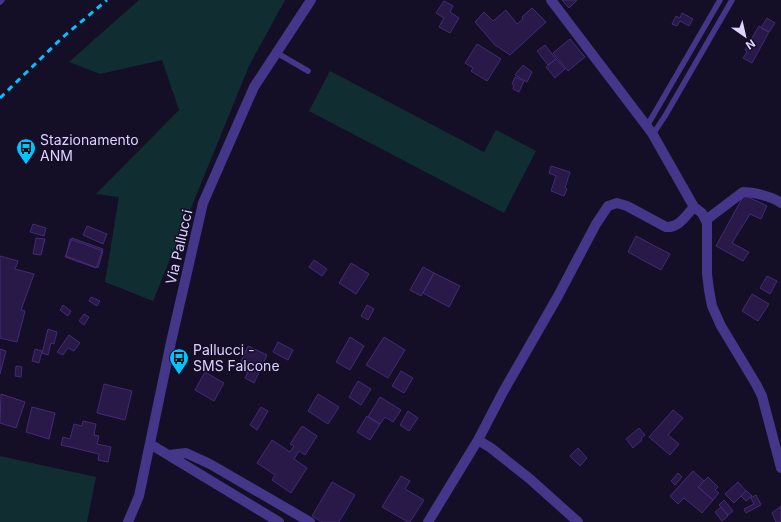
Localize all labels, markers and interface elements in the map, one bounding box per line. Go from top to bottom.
north arrow [725,16,765,56]
text: N [743,36,758,52]
place label: Stazionamento ANM [40,131,139,164]
bus stop icon: Stazionamento ANM [15,137,37,165]
street label: Via Pallucci [162,208,195,286]
place label: Pallucci - SMS Falcone [193,341,280,374]
bus stop icon: Pallucci - SMS Falcone [168,347,190,375]

